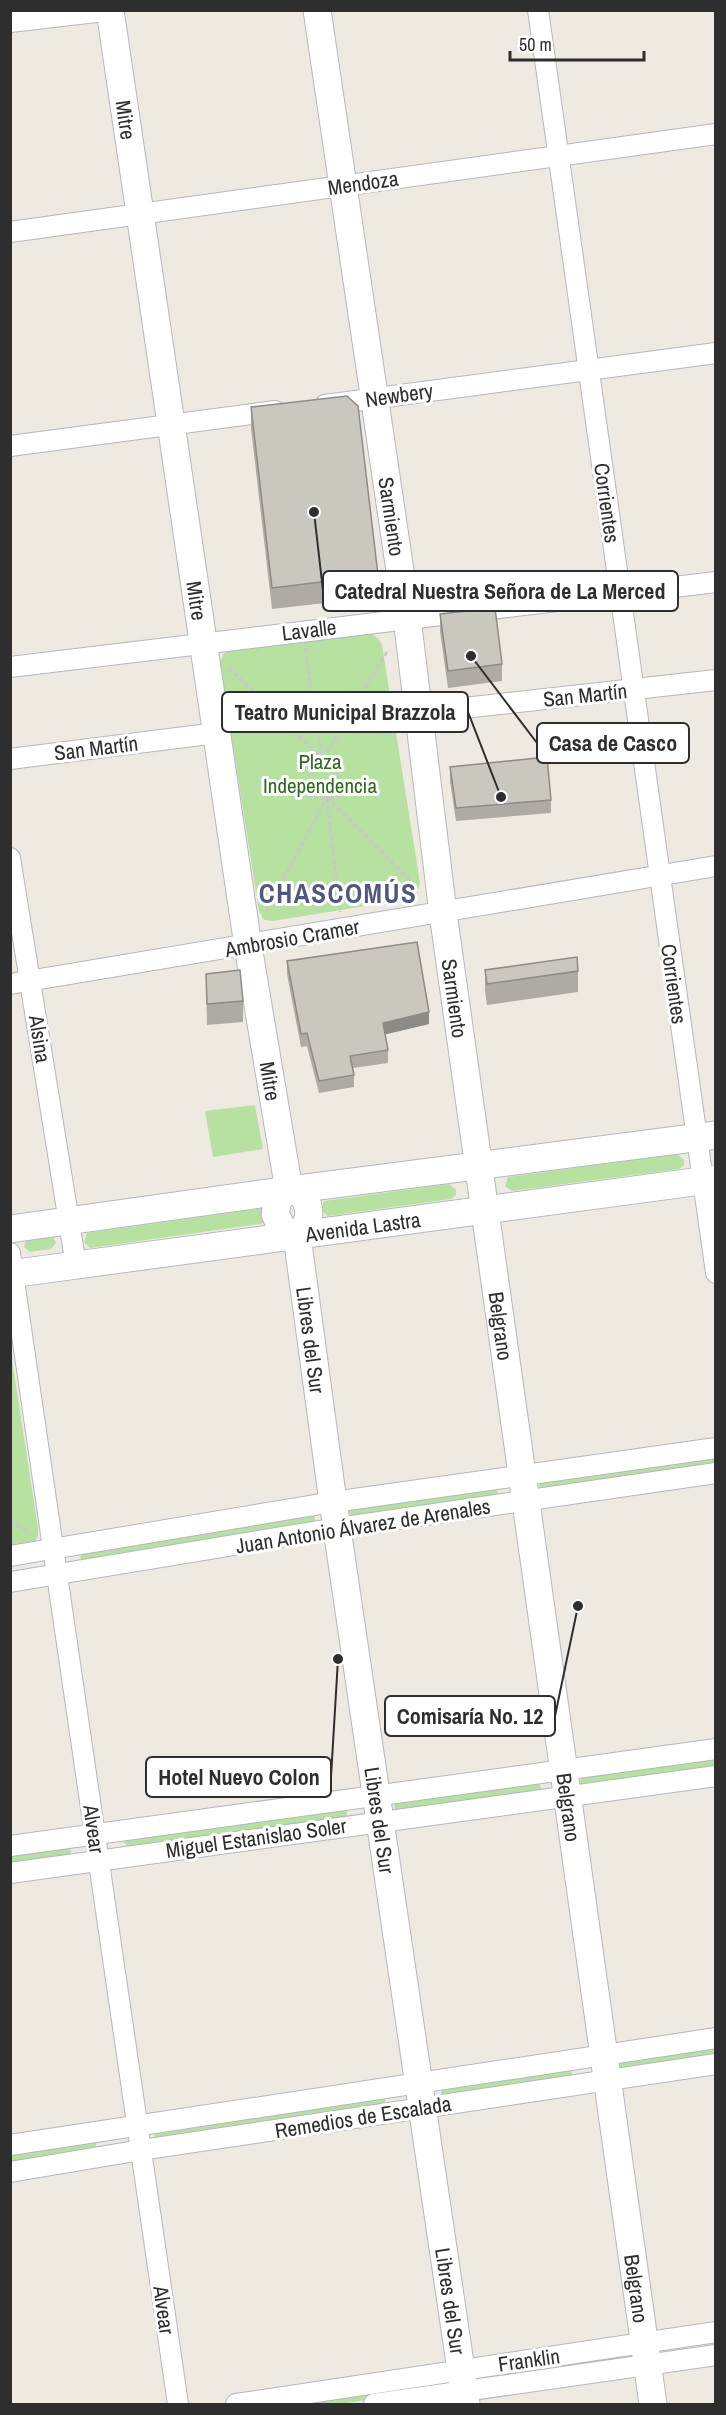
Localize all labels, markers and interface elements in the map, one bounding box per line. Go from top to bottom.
scale bar [510,24,644,62]
text: 50 m [519,32,552,57]
street label: Mitre [109,98,143,141]
street label: Mendoza [326,164,401,202]
street label: Newbery [363,376,435,414]
street label: Corrientes [587,461,627,545]
street label: Sarmiento [372,475,412,558]
callout: Catedral Nuestra Señora de La Merced [323,571,678,611]
text: Catedral Nuestra Señora de La Merced [335,576,665,606]
street label: Mitre [180,579,214,622]
street label: Lavalle [280,612,338,648]
street label: San Martín [542,676,628,714]
callout: Teatro Municipal Brazzola [222,692,468,732]
text: Teatro Municipal Brazzola [234,697,456,727]
callout: Casa de Casco [537,723,689,763]
street label: San Martín [52,728,140,768]
text: Casa de Casco [549,728,677,758]
park label: Plaza Independencia [263,747,377,800]
district label: CHASCOMÚS [259,875,417,911]
street label: Ambrosio Cramer [222,912,362,964]
street label: Corrientes [654,942,694,1026]
street label: Sarmiento [435,957,475,1040]
street label: Alsina [22,1012,58,1065]
street label: Mitre [253,1059,288,1103]
street label: Avenida Lastra [303,1204,422,1249]
street label: Libres del Sur [290,1285,333,1395]
street label: Belgrano [482,1290,520,1362]
street label: Juan Antonio Álvarez de Arenales [234,1492,492,1560]
callout: Comisaría No. 12 [385,1696,555,1736]
text: Comisaría No. 12 [397,1701,543,1731]
callout: Hotel Nuevo Colon [146,1757,331,1797]
text: Hotel Nuevo Colon [158,1762,320,1792]
street label: Libres del Sur [358,1765,402,1876]
street label: Belgrano [550,1771,588,1844]
street label: Alvear [76,1802,112,1855]
street label: Miguel Estanislao Soler [164,1811,348,1865]
street label: Remedios de Escalada [273,2089,454,2145]
street label: Libres del Sur [429,2246,473,2356]
street label: Belgrano [618,2252,656,2325]
street label: Alvear [146,2283,182,2336]
street label: Franklin [496,2341,562,2379]

